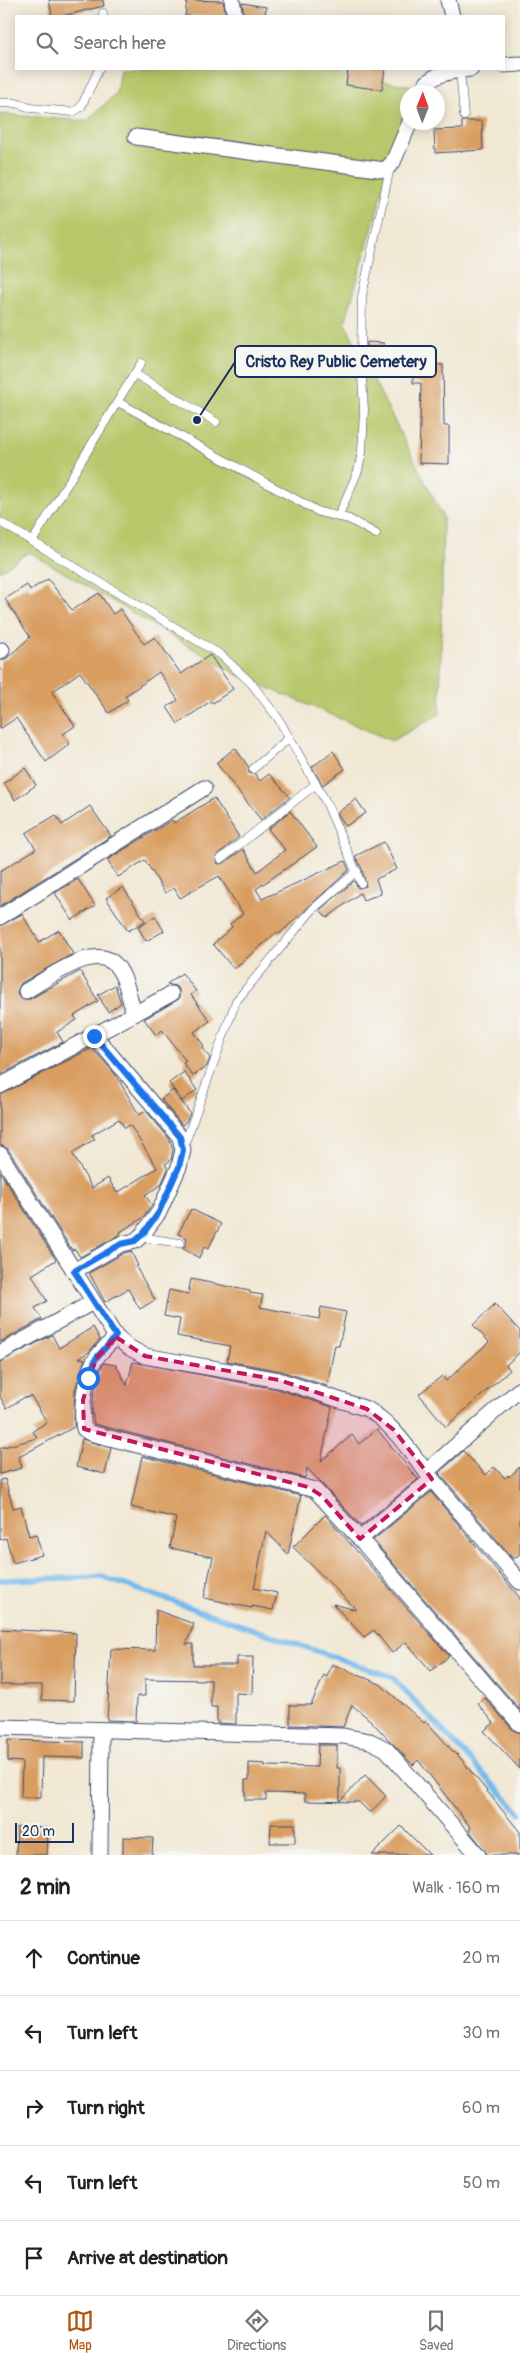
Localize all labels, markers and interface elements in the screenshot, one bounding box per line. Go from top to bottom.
search box [15,15,505,70]
icon: search [33,29,61,57]
text: Search here [73,31,166,55]
north arrow [400,85,445,130]
callout: Cristo Rey Public Cemetery [235,346,436,377]
text: Cristo Rey Public Cemetery [245,352,427,372]
route end [83,1025,106,1048]
route start [77,1367,100,1390]
scale bar [15,1820,74,1843]
text: 20 m [22,1823,55,1840]
text: 2 min [20,1874,70,1901]
text: Walk · 160 m [412,1878,500,1898]
icon: ahead [20,1944,48,1972]
text: Continue [67,1946,140,1970]
text: 20 m [462,1948,500,1968]
icon: left [20,2019,48,2047]
text: Turn left [67,2021,137,2045]
text: 30 m [462,2023,500,2043]
icon: right [20,2094,48,2122]
text: Turn right [67,2096,145,2120]
text: 60 m [462,2098,500,2118]
icon: left [20,2169,48,2197]
text: Turn left [67,2171,137,2195]
text: 50 m [463,2173,500,2193]
icon: arrive [20,2244,48,2272]
text: Arrive at destination [67,2246,228,2270]
tab: Map [66,2307,94,2354]
tab: Directions [227,2307,286,2354]
tab: Saved [419,2307,454,2354]

